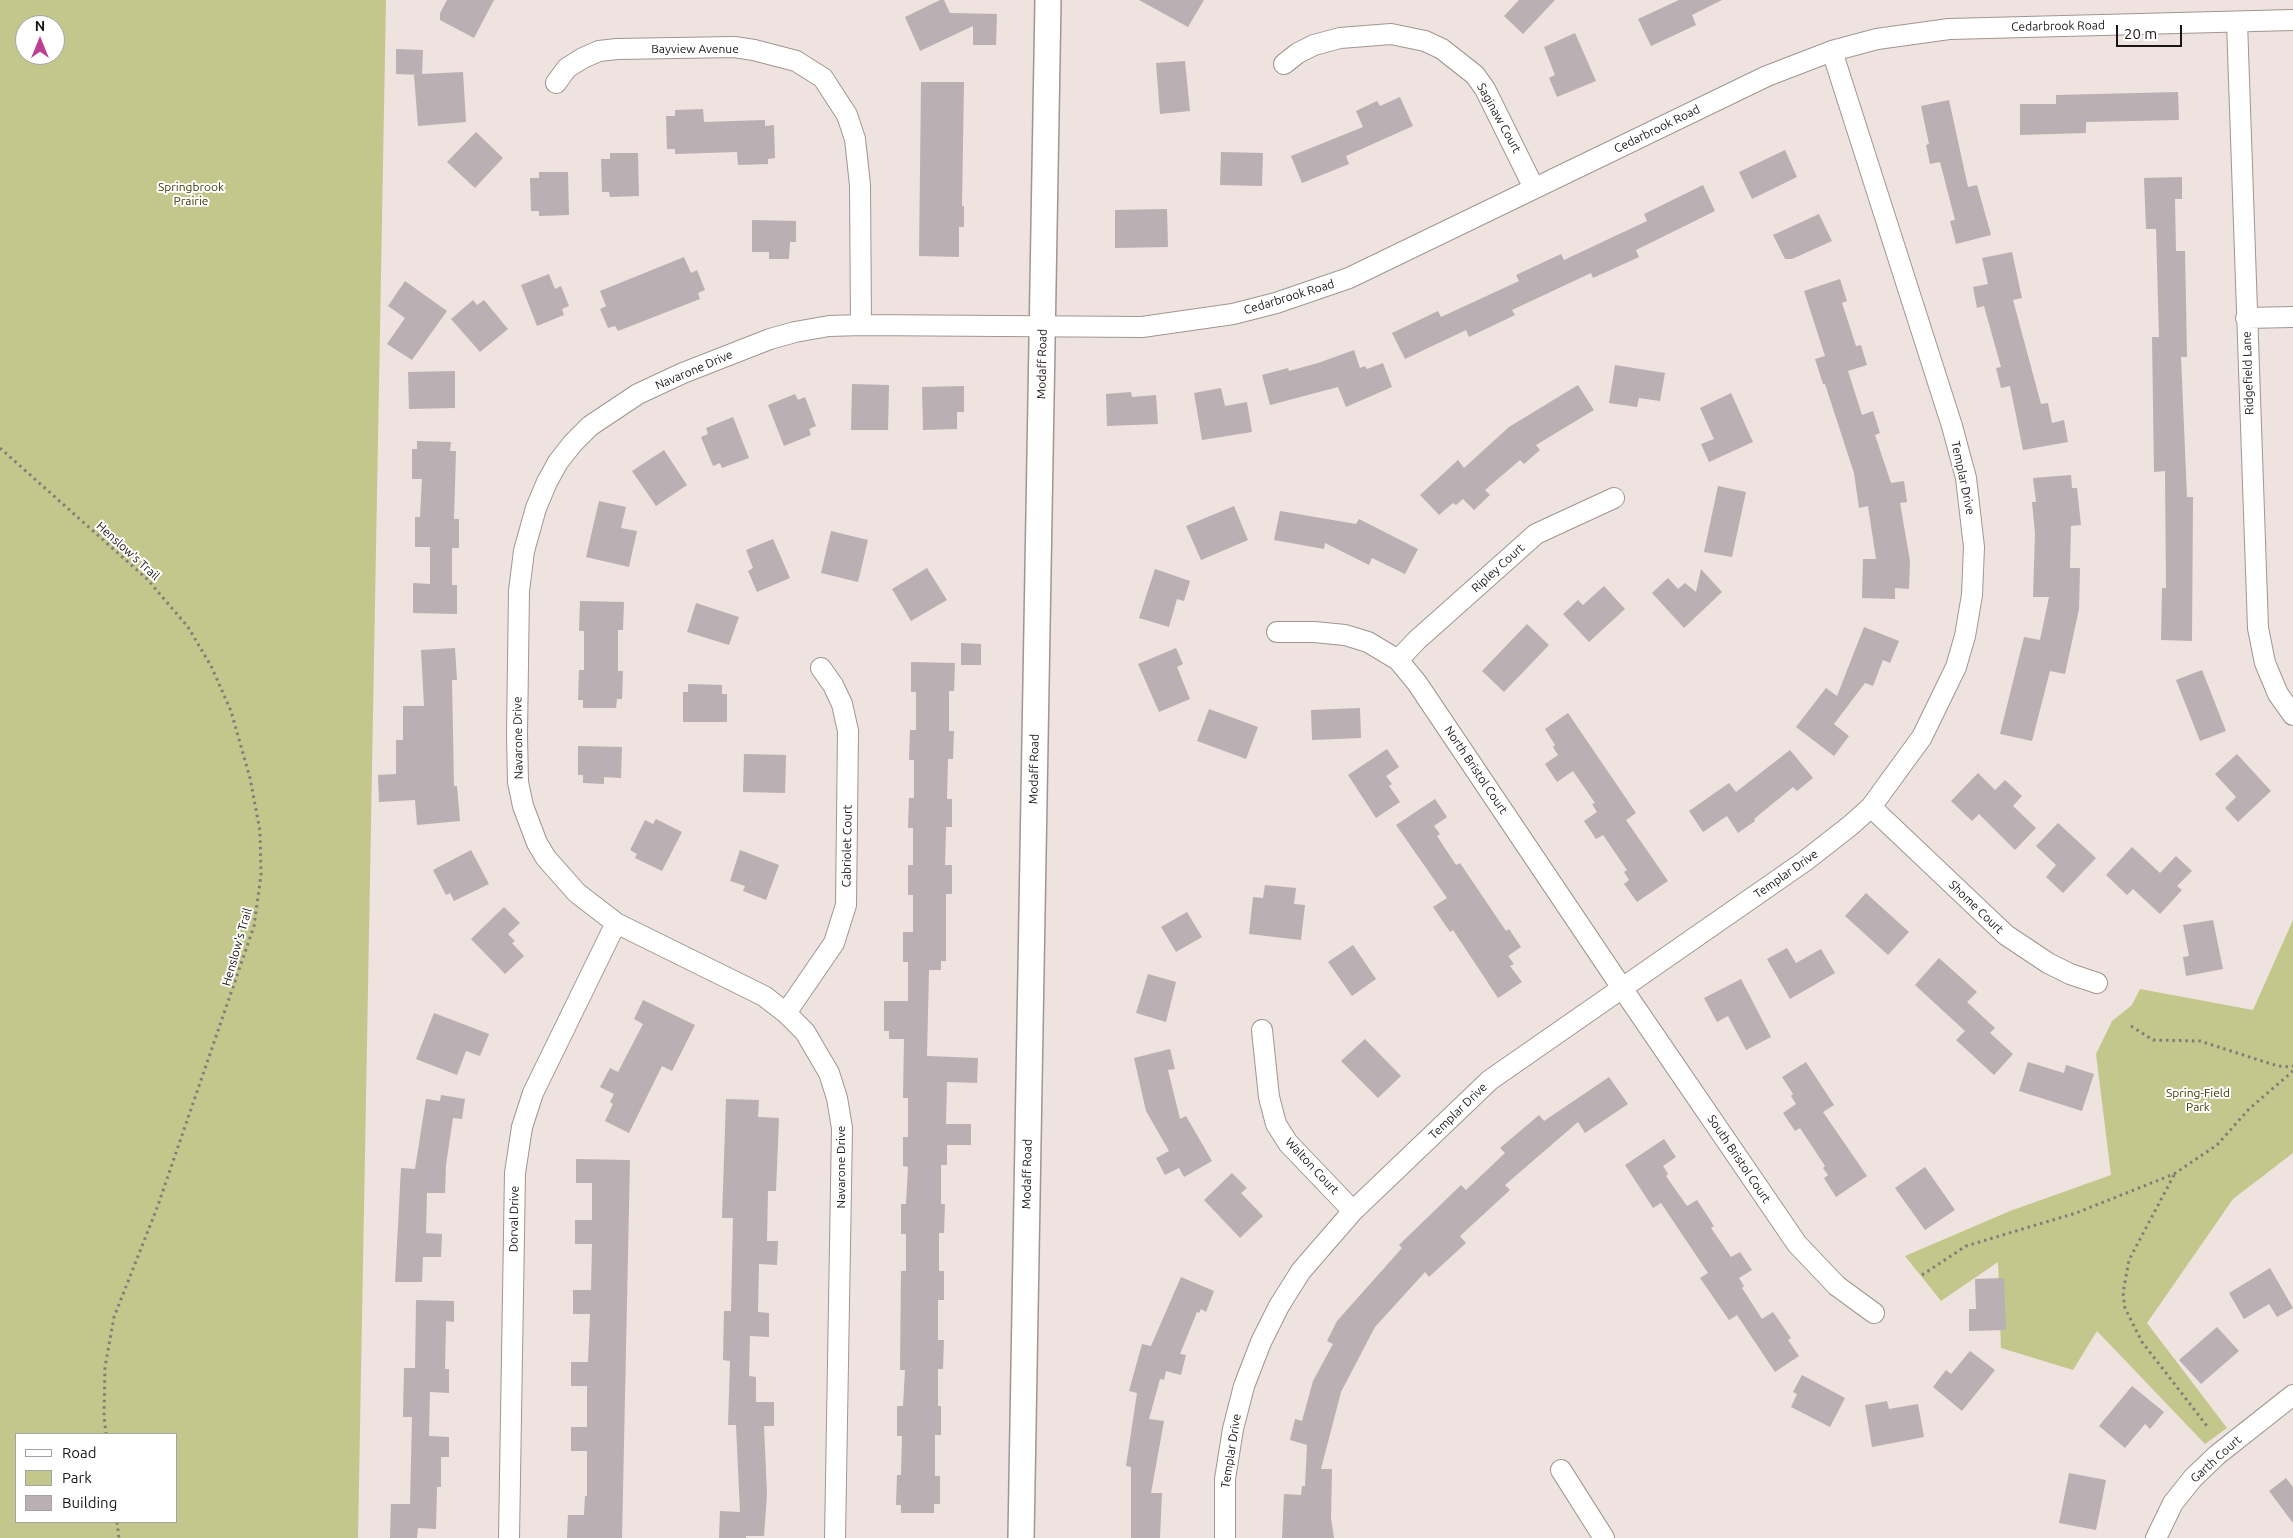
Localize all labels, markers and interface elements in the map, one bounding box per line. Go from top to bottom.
north arrow [15,15,65,65]
scale bar [2118,15,2184,47]
text: N [35,18,45,34]
street label: Cedarbrook Road [2011,18,2105,34]
text: 20 m [2124,25,2157,42]
street label: Bayview Avenue [651,42,739,56]
street label: Saginaw Court [1474,80,1524,156]
street label: Cedarbrook Road [1612,102,1702,156]
park label: Springbrook Prairie [158,180,224,208]
street label: Cedarbrook Road [1242,276,1336,318]
street label: Modaff Road [1034,329,1050,399]
street label: Ridgefield Lane [2239,331,2257,415]
street label: Navarone Drive [653,347,735,393]
street label: Templar Drive [1948,440,1978,516]
street label: Henslow's Trail [93,519,163,583]
street label: Ripley Court [1469,540,1527,596]
street label: Navarone Drive [510,696,526,780]
street label: North Bristol Court [1441,723,1511,817]
street label: Modaff Road [1026,734,1042,804]
street label: Cabriolet Court [839,805,855,887]
street label: Templar Drive [1751,847,1821,901]
street label: Shome Court [1946,877,2006,937]
street label: Henslow's Trail [219,906,255,988]
street label: Templar Drive [1426,1080,1490,1142]
park label: Spring-Field Park [2166,1086,2230,1114]
street label: South Bristol Court [1704,1112,1774,1206]
street label: Navarone Drive [834,1126,848,1208]
street label: Walton Court [1282,1135,1342,1197]
street label: Modaff Road [1019,1139,1035,1209]
street label: Dorval Drive [506,1186,522,1252]
street label: Templar Drive [1218,1413,1244,1489]
street label: Garth Court [2188,1432,2244,1486]
legend [15,1433,178,1523]
text: Road [62,1444,97,1461]
text: Park [62,1469,92,1486]
text: Building [62,1494,117,1511]

